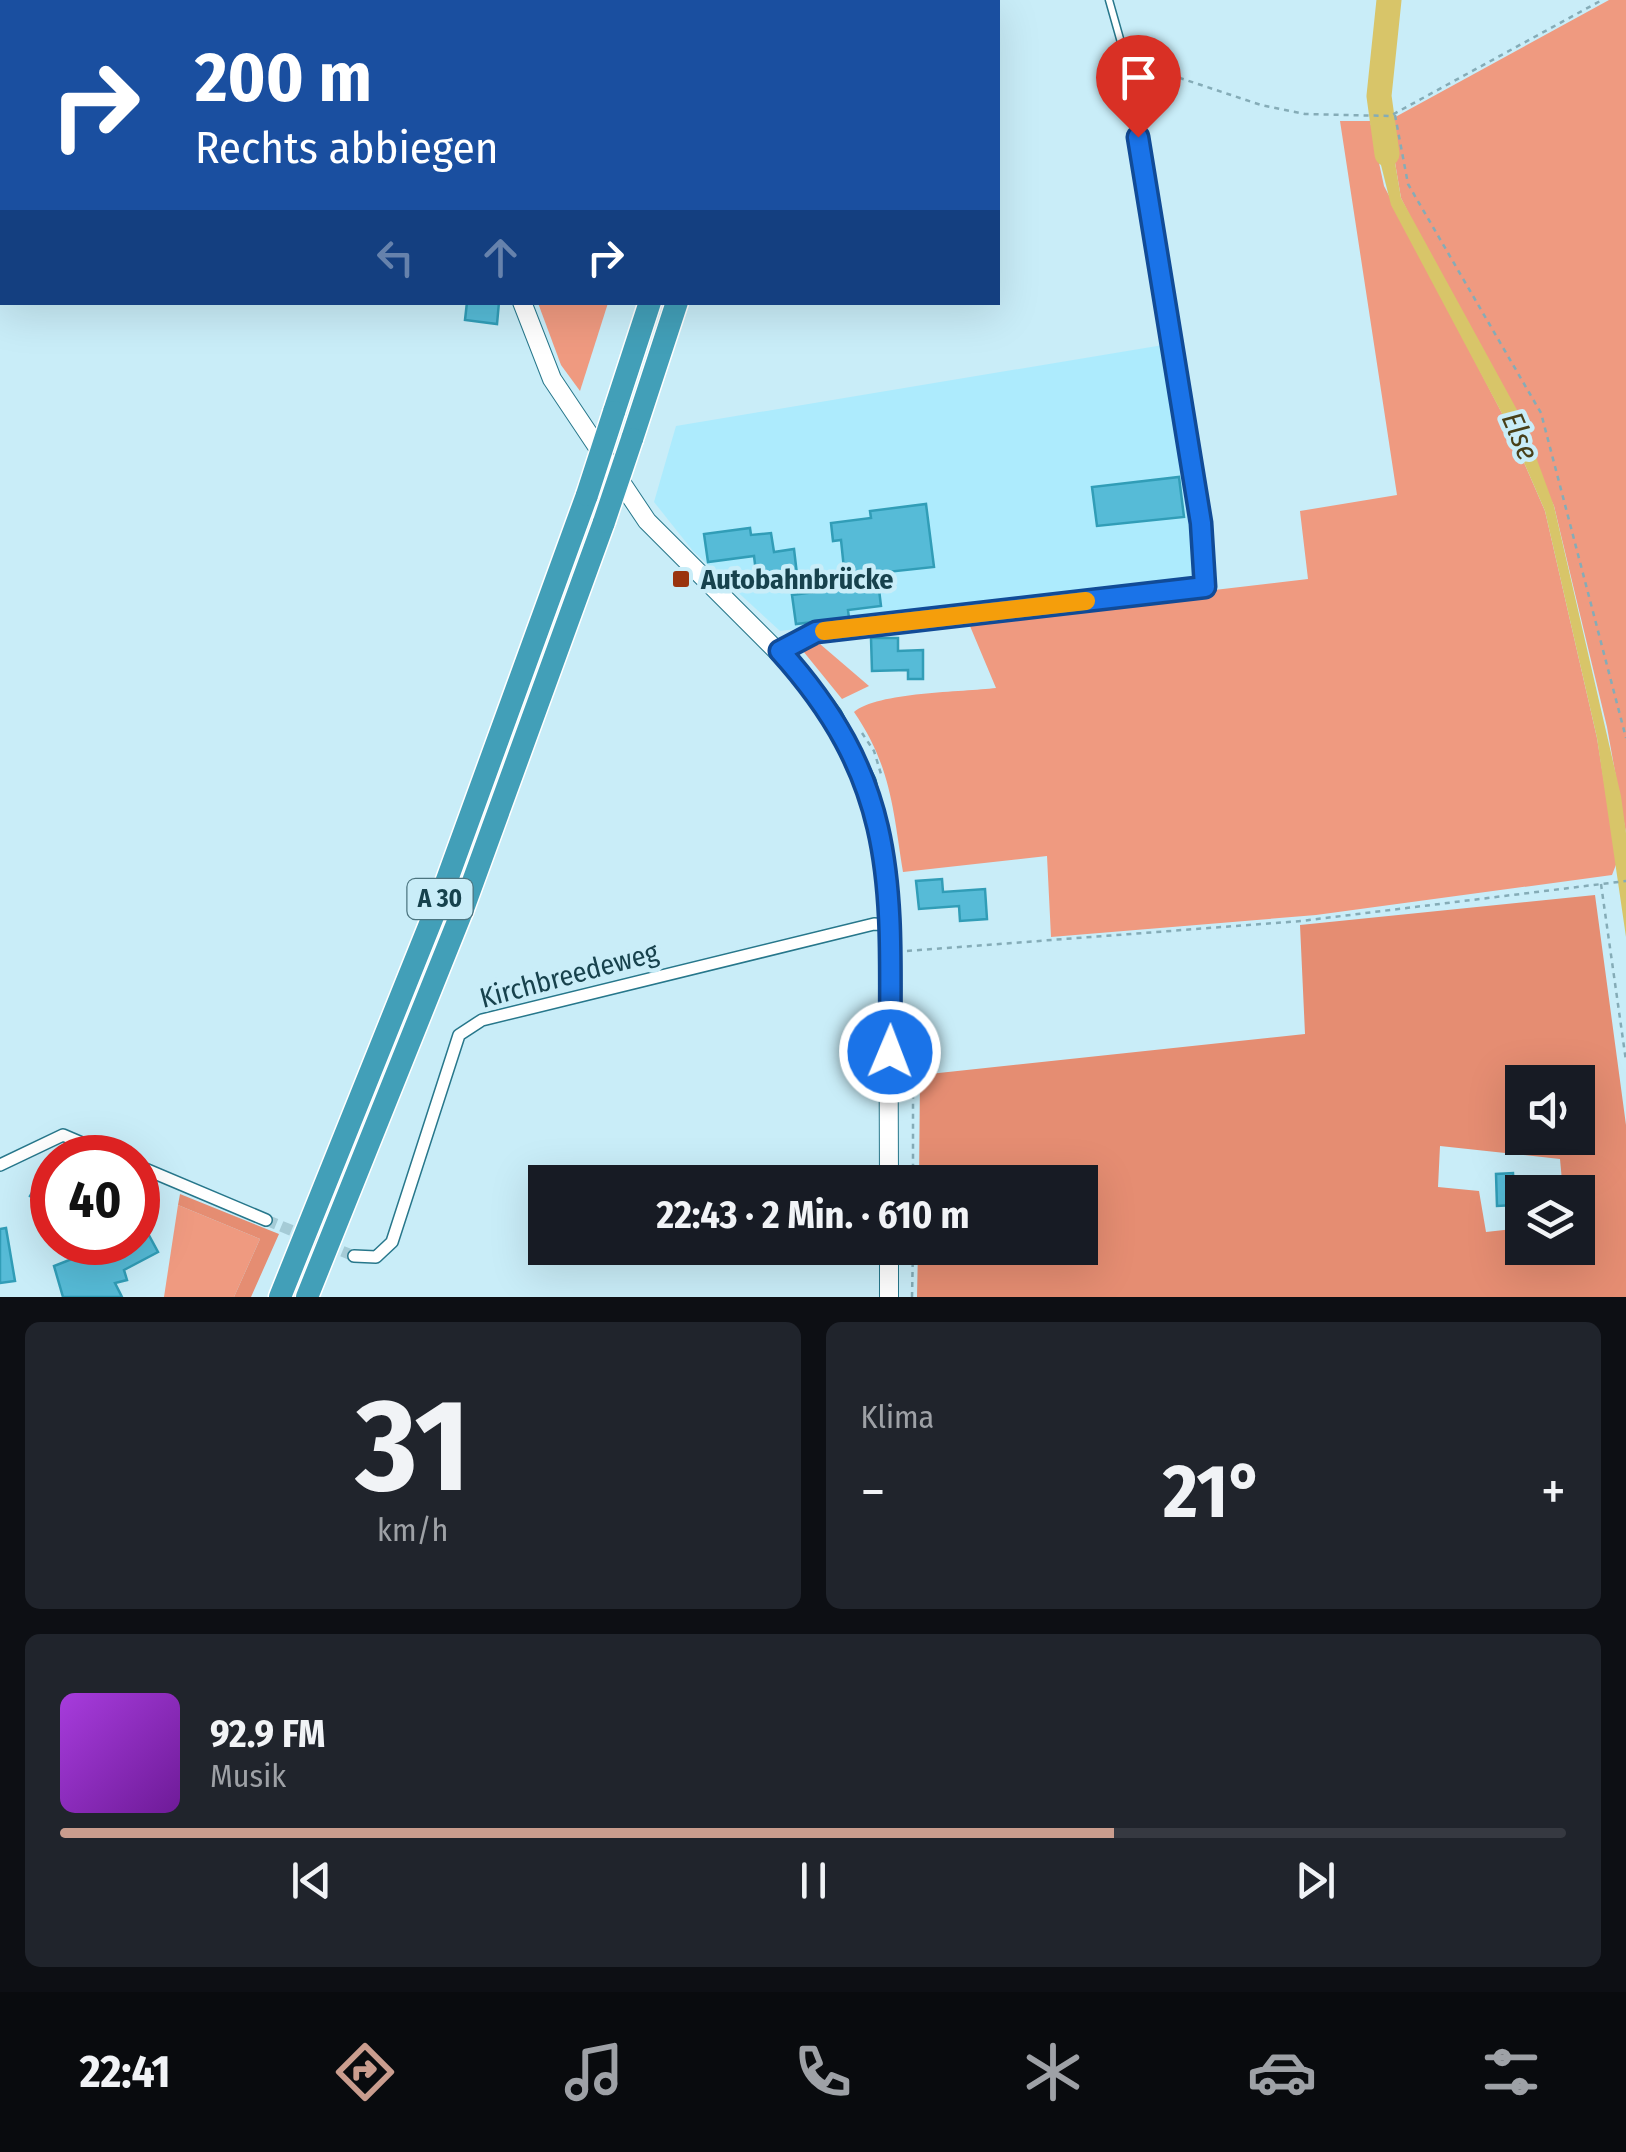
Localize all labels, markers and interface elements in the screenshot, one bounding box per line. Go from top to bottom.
pin [1096,35,1181,138]
text: 200 m [195,36,372,120]
icon: right [30,40,160,170]
icon: arrive [1111,50,1166,105]
text: Rechts abbiegen [195,121,498,175]
icon: left [368,230,423,285]
icon: ahead [473,230,528,285]
icon: right [578,230,633,285]
water label: Else [1494,407,1546,465]
place label: Autobahnbrücke [700,563,894,596]
marker: Autobahnbrücke [670,568,692,590]
road number: A 30 [408,879,472,919]
street label: Kirchbreedeweg [476,935,663,1015]
position arrow [838,1000,942,1104]
map controls [1505,1065,1595,1265]
button: sound [1505,1065,1595,1155]
speed limit sign: 40 [30,1135,160,1265]
button: layers [1505,1175,1595,1265]
text: 22:43 · 2 Min. · 610 m [657,1192,969,1238]
text: 31 [356,1368,470,1524]
text: Klima [861,1398,934,1436]
text: 21° [1163,1447,1263,1537]
text: − [861,1459,885,1525]
text: + [1541,1459,1566,1525]
text: km/h [377,1511,448,1549]
text: 92.9 FM [210,1711,325,1757]
text: Musik [210,1757,286,1795]
icon: previous [284,1853,339,1908]
icon: pause [786,1853,841,1908]
icon: next [1288,1853,1343,1908]
icon: directions [330,2037,400,2107]
icon: music [559,2037,629,2107]
icon: phone [788,2037,858,2107]
icon: climate [1018,2037,1088,2107]
icon: car [1247,2037,1317,2107]
icon: filters [1476,2037,1546,2107]
text: 22:41 [80,2045,171,2099]

